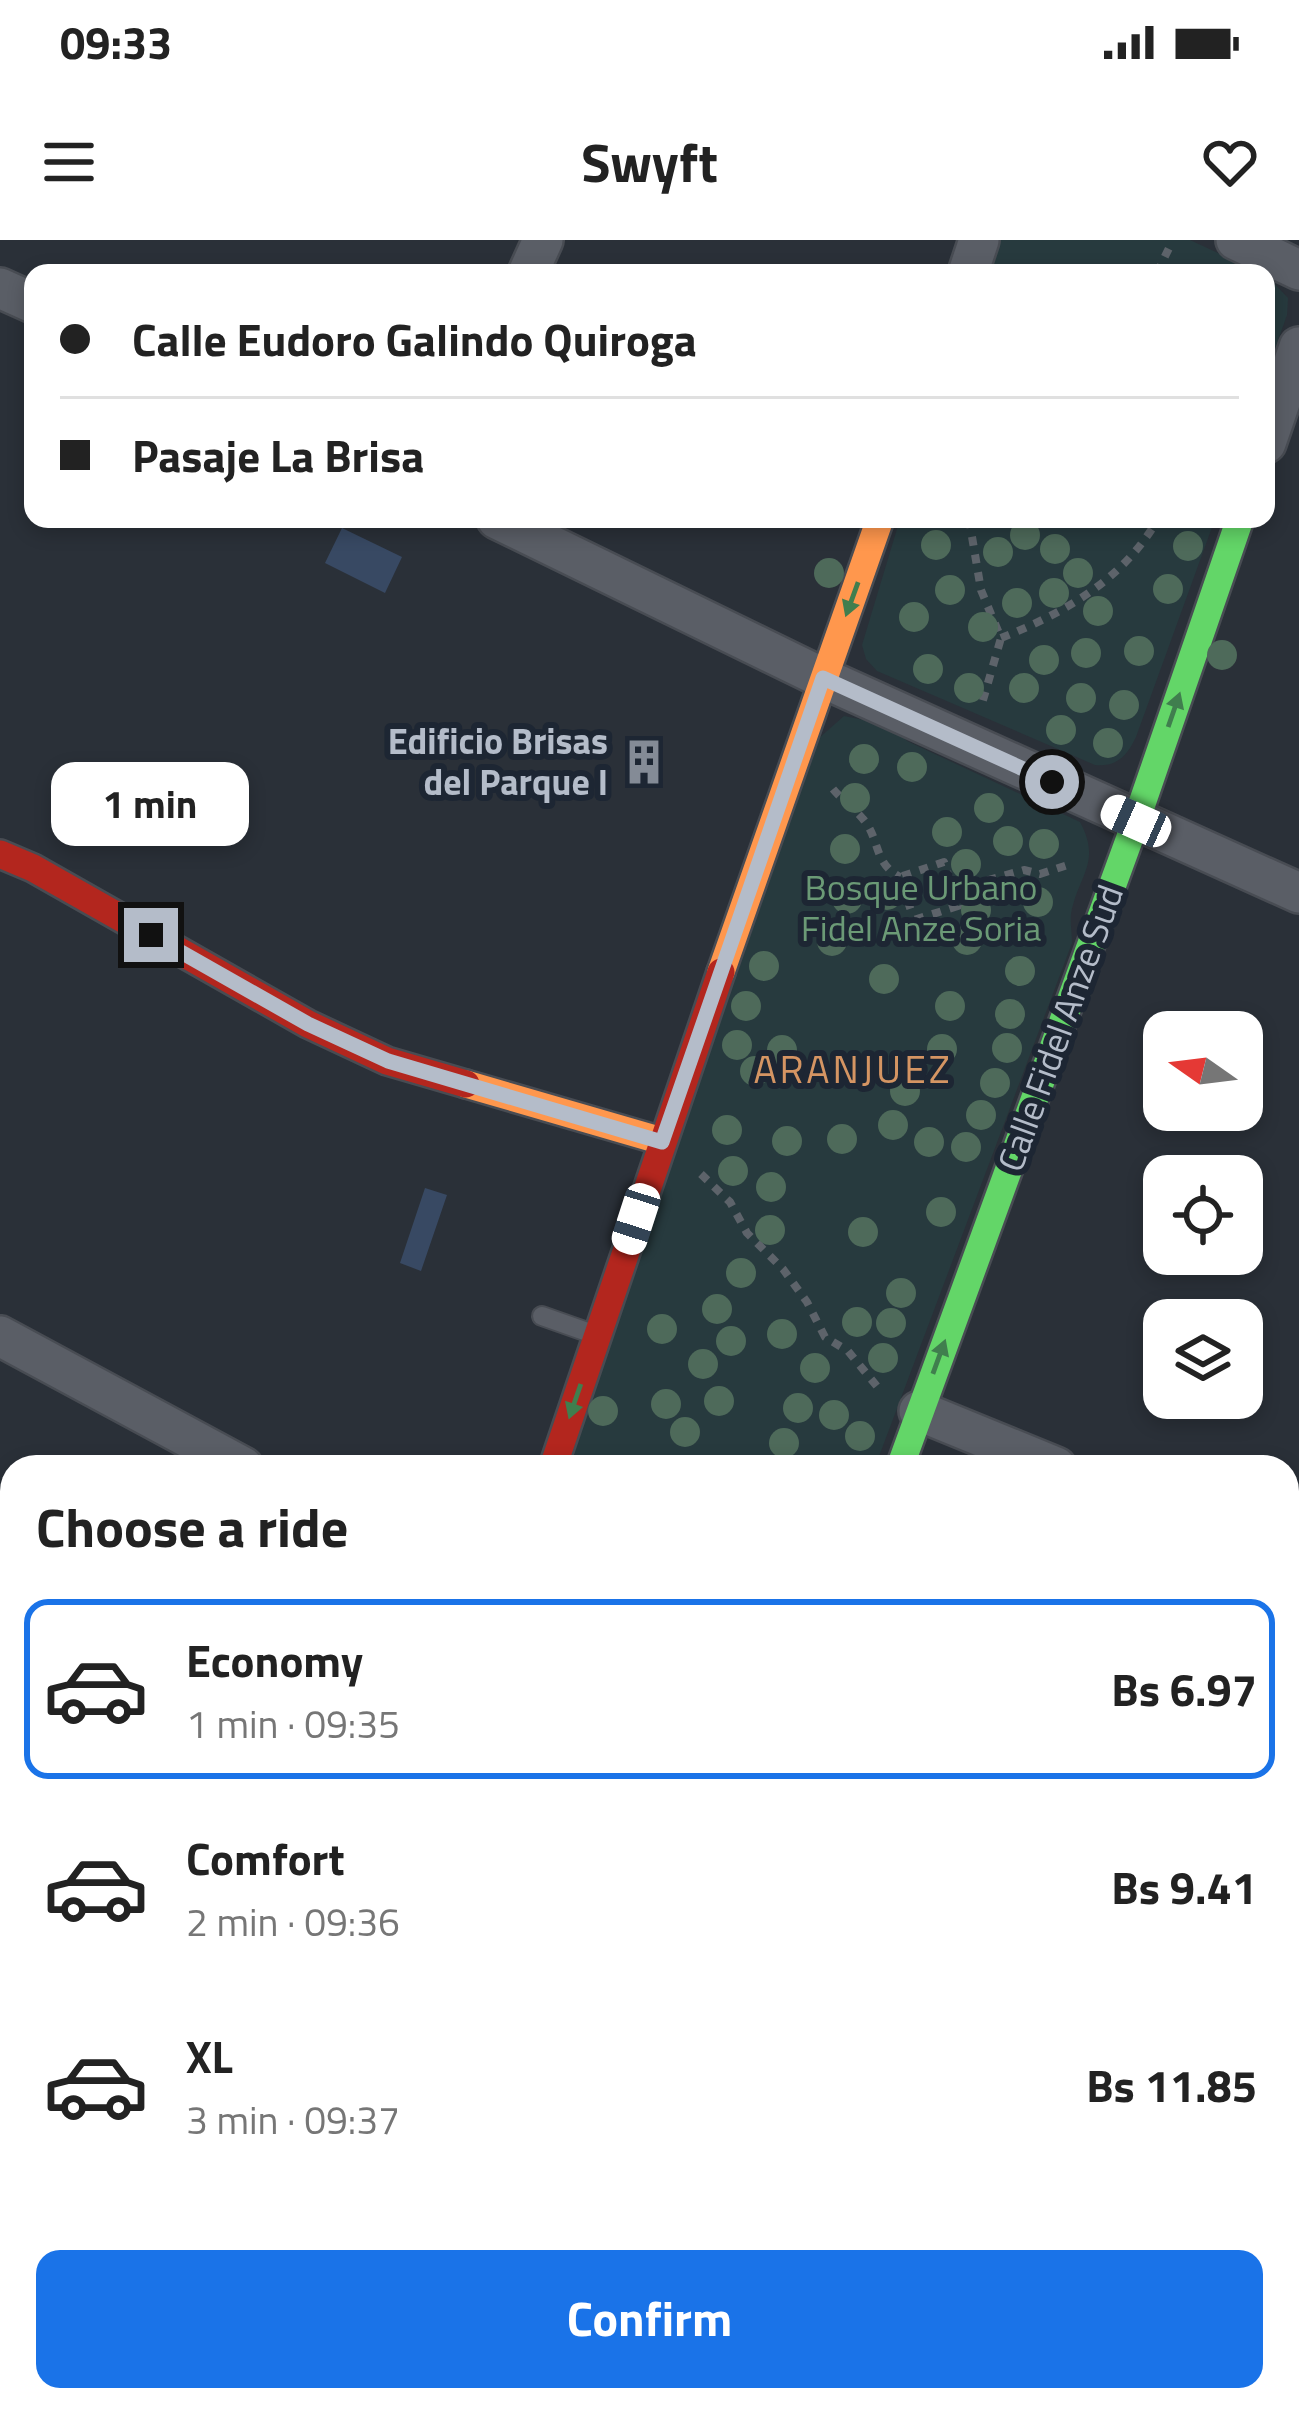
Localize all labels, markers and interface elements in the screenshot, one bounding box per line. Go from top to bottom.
text: 09:33 [60,8,172,76]
text: Swyft [581,121,718,203]
icon: menu [36,129,102,195]
icon: heart [1197,129,1263,195]
text: Calle Eudoro Galindo Quiroga [132,305,697,373]
text: Pasaje La Brisa [132,421,424,489]
one-way arrow [842,581,860,617]
one-way arrow [1166,692,1184,728]
place label: Edificio Brisas del Parque I [388,713,608,809]
building icon: Edificio Brisas del Parque I [619,737,669,787]
route start [1025,755,1079,809]
callout: 1 min [52,761,250,845]
text: 1 min [103,774,197,833]
car [1096,790,1176,852]
park label: Bosque Urbano Fidel Anze Soria [801,859,1041,955]
street label: Calle Fidel Anze Sud [982,877,1137,1179]
route end [124,908,178,962]
north arrow [1143,1011,1263,1131]
map controls [1143,1011,1263,1419]
district label: ARANJUEZ [753,1039,953,1098]
button: locate [1143,1155,1263,1275]
car [608,1179,664,1259]
button: layers [1143,1299,1263,1419]
one-way arrow [931,1339,949,1375]
one-way arrow [565,1383,584,1420]
text: Choose a ride [36,1486,348,1568]
text: Economy [186,1626,363,1694]
icon: car [42,1635,150,1743]
text: Bs 6.97 [1111,1655,1257,1723]
text: 1 min · 09:35 [186,1694,400,1753]
text: Comfort [186,1824,345,1892]
icon: car [42,1833,150,1941]
text: Bs 9.41 [1111,1853,1257,1921]
text: 2 min · 09:36 [186,1892,400,1951]
text: XL [186,2022,233,2090]
icon: car [42,2031,150,2139]
text: Bs 11.85 [1086,2051,1257,2119]
text: 3 min · 09:37 [186,2090,400,2149]
button: Confirm [36,2250,1263,2388]

